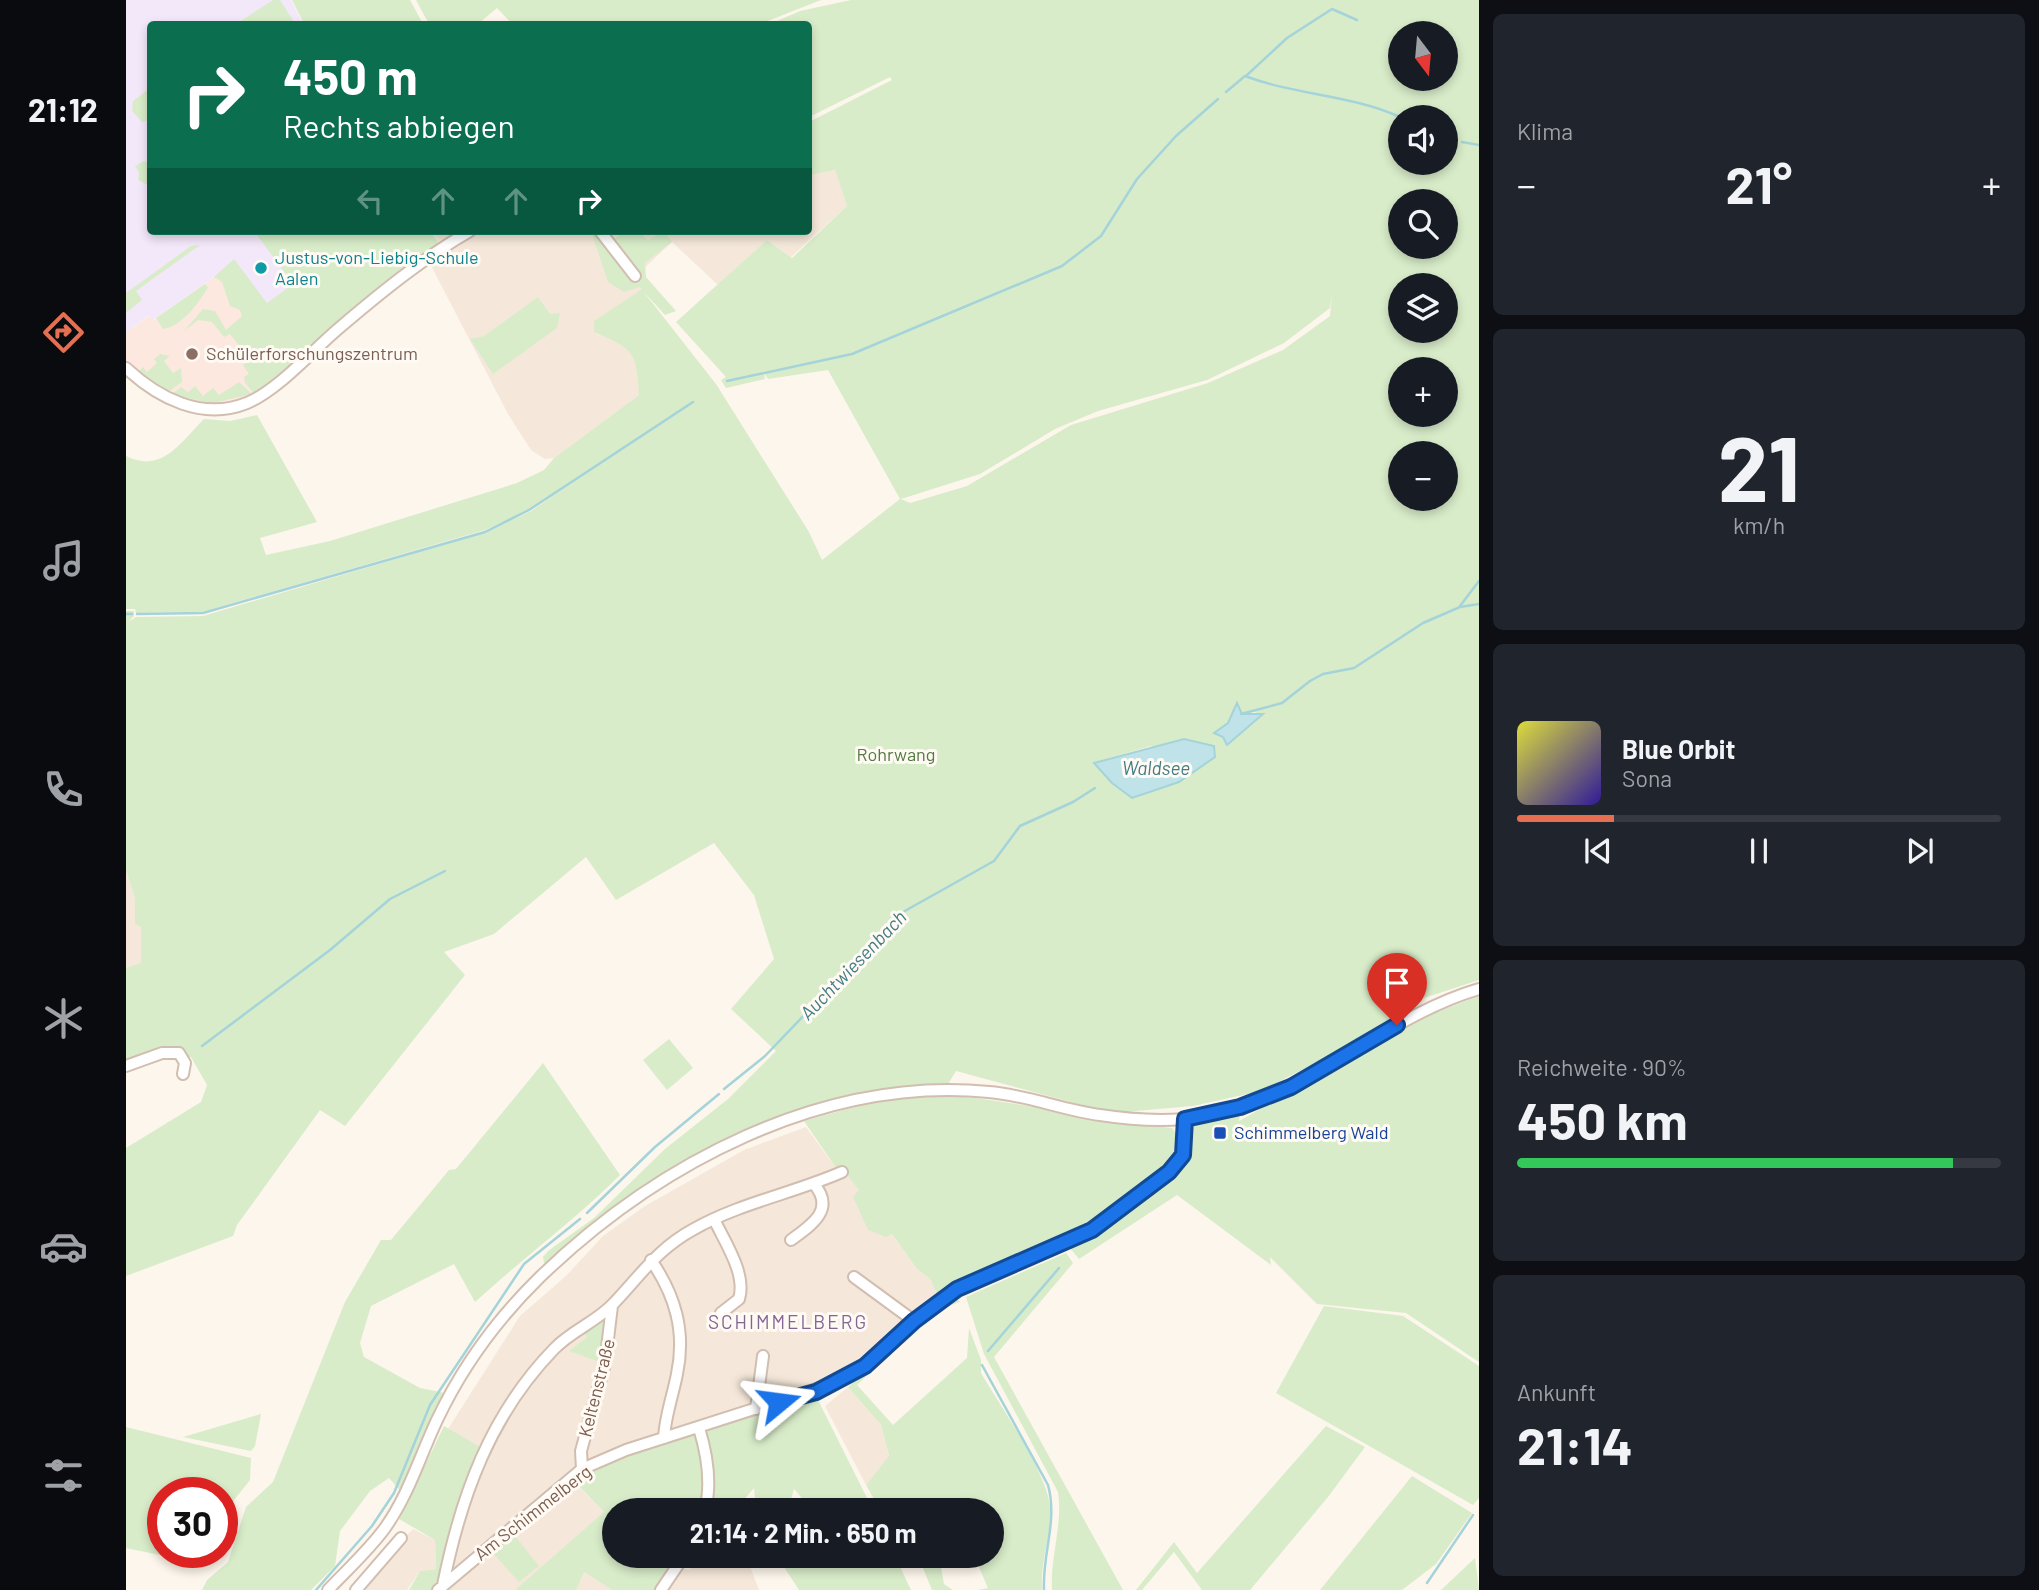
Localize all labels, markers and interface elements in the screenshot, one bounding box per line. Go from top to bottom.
north arrow [1388,21,1458,91]
map controls [1388,21,1458,511]
text: 450 m [283,46,418,105]
icon: right [168,49,259,140]
text: 21:12 [28,90,98,128]
button: sound [1388,105,1458,175]
text: Rechts abbiegen [283,106,515,144]
text: Klima [1517,117,1573,145]
text: 21° [1726,152,1792,214]
text: − [1517,161,1536,207]
text: + [1982,161,2001,207]
icon: left [351,182,389,220]
icon: ahead [424,182,462,220]
icon: ahead [497,182,535,220]
icon: right [570,182,608,220]
button: search [1388,189,1458,259]
place label: Justus-von-Liebig-Schule Aalen [275,246,479,289]
marker: Justus-von-Liebig-Schule Aalen [253,260,269,276]
button: layers [1388,273,1458,343]
icon: directions [39,308,88,357]
place label: Schülerforschungszentrum [206,342,418,364]
marker: Schülerforschungszentrum [184,346,200,362]
button: + [1388,357,1458,427]
text: 21 [1718,411,1800,520]
button: − [1388,441,1458,511]
text: km/h [1733,511,1785,539]
icon: music [39,536,88,585]
text: Blue Orbit [1622,733,1735,764]
park label: Rohrwang [857,743,935,765]
water label: Waldsee [1122,756,1190,779]
text: Sona [1622,764,1672,792]
icon: phone [39,765,88,814]
icon: previous [1579,832,1617,870]
icon: pause [1740,832,1778,870]
icon: next [1901,832,1939,870]
water label: Auchtwiesenbach [795,905,911,1024]
pin [1367,953,1427,1025]
icon: arrive [1378,964,1416,1002]
icon: climate [39,994,88,1043]
text: Reichweite · 90% [1517,1053,1686,1081]
text: 450 km [1517,1088,1688,1150]
place label: Schimmelberg Wald [1234,1121,1389,1143]
marker: Schimmelberg Wald [1212,1125,1228,1141]
icon: car [39,1222,88,1271]
district label: SCHIMMELBERG [708,1310,868,1333]
street label: Keltenstraße [573,1336,619,1439]
position arrow [742,1365,816,1439]
text: Ankunft [1517,1378,1596,1406]
text: 21:14 [1517,1413,1633,1475]
icon: filters [39,1451,88,1500]
street label: Am Schimmelberg [470,1460,595,1565]
speed limit sign: 30 [147,1477,238,1568]
text: 21:14 · 2 Min. · 650 m [690,1517,916,1548]

